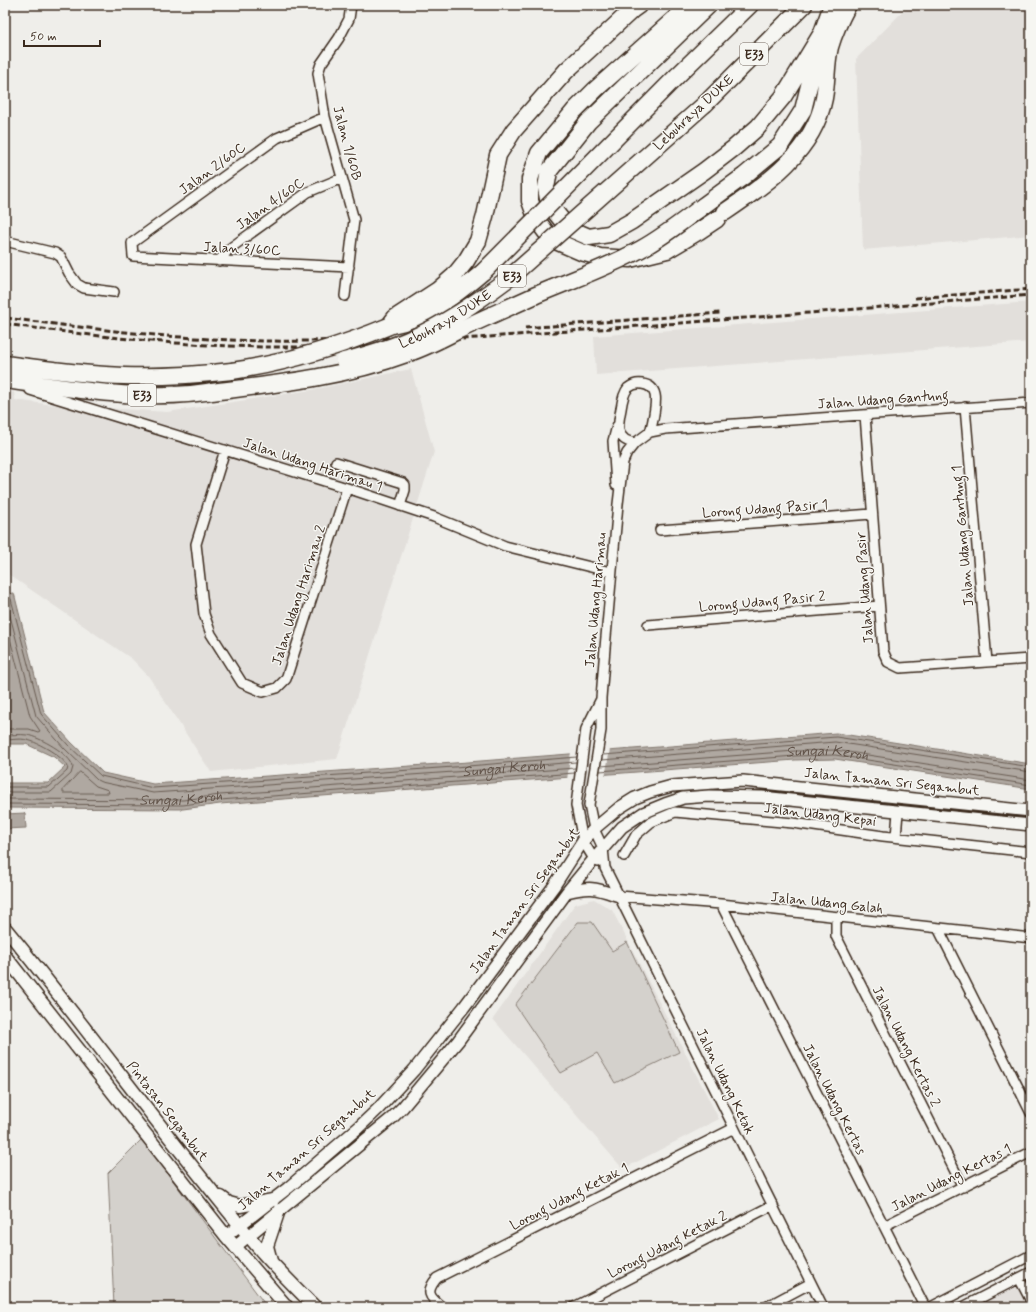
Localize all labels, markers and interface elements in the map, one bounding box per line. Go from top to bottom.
scale bar [24,22,100,48]
text: 50 m [30,29,57,45]
road number: E33 [740,43,768,65]
street label: Lebuhraya DUKE [650,71,738,155]
street label: Jalan 1/60B [328,104,366,183]
street label: Jalan 2/60C [176,138,250,199]
street label: Jalan 4/60C [233,174,308,234]
street label: Jalan 3/60C [203,238,281,260]
road number: E33 [498,265,526,287]
street label: Lebuhraya DUKE [396,286,495,353]
road number: E33 [128,384,156,406]
street label: Jalan Udang Gantung [817,386,949,416]
street label: Jalan Udang Harimau 1 [240,434,385,497]
street label: Jalan Udang Gantung 1 [948,464,980,607]
street label: Lorong Udang Pasir 1 [702,496,829,524]
street label: Jalan Udang Harimau 2 [268,523,331,668]
street label: Jalan Udang Pasir [852,531,879,644]
street label: Jalan Udang Harimau [581,532,612,669]
street label: Lorong Udang Pasir 2 [698,587,826,618]
water label: Sungai Keroh [785,741,870,766]
water label: Sungai Keroh [462,756,547,782]
street label: Jalan Taman Sri Segambut [803,764,981,800]
water label: Sungai Keroh [139,786,224,812]
street label: Jalan Udang Kepai [763,799,877,832]
street label: Jalan Taman Sri Segambut [466,823,584,977]
street label: Jalan Udang Galah [770,888,884,919]
street label: Jalan Udang Kertas 2 [867,983,944,1110]
street label: Jalan Udang Ketak [691,1026,759,1138]
street label: Jalan Udang Kertas [797,1041,870,1158]
street label: Pintasan Segambut [122,1058,212,1166]
street label: Jalan Taman Sri Segambut [234,1085,380,1214]
street label: Jalan Udang Kertas 1 [888,1140,1015,1217]
street label: Lorong Udang Ketak 1 [507,1159,633,1236]
street label: Lorong Udang Ketak 2 [605,1207,731,1285]

